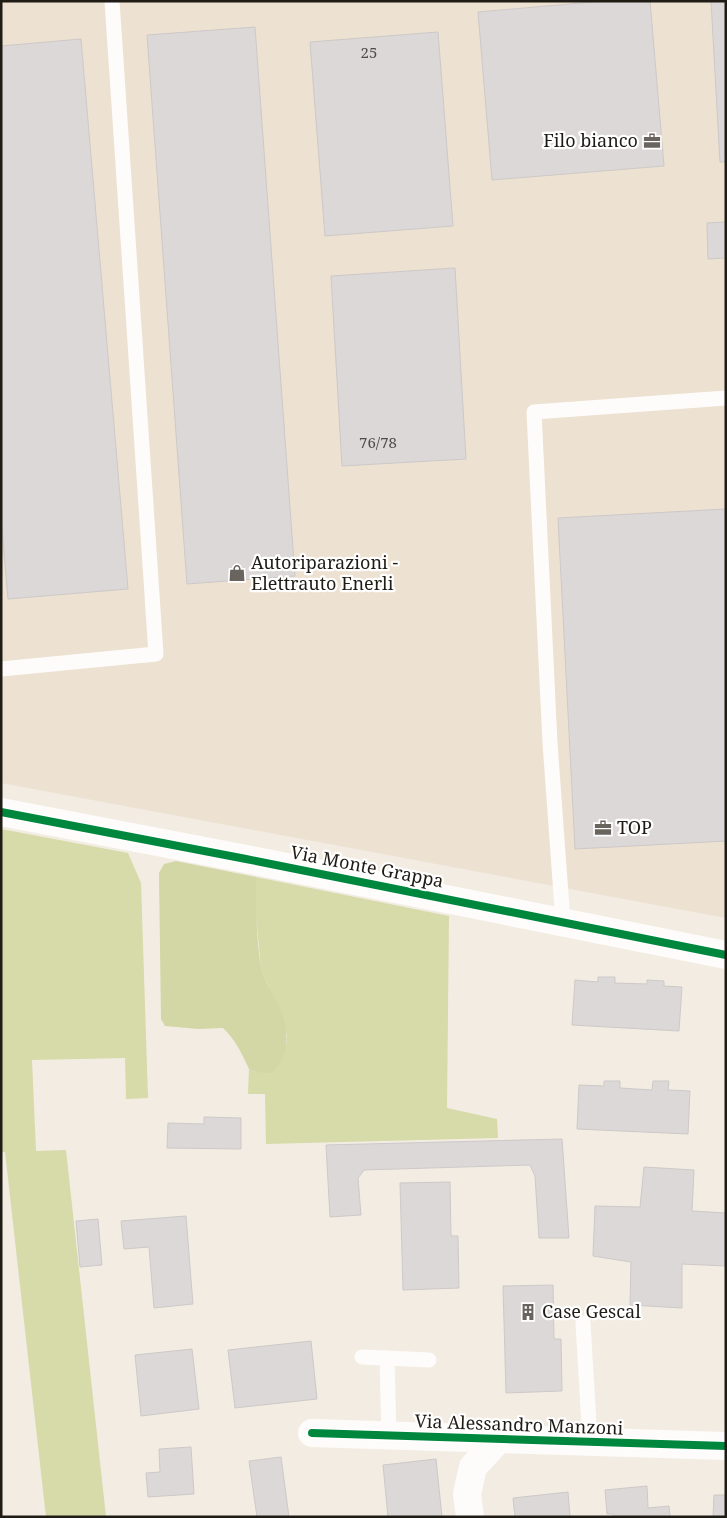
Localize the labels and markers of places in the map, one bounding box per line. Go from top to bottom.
place label: Filo bianco [543,128,638,152]
office icon: Filo bianco [642,131,662,151]
place label: Autoriparazioni - Elettrauto Enerli [251,550,399,595]
shop icon: Autoriparazioni - Elettrauto Enerli [227,563,247,583]
place label: TOP [617,815,652,839]
office icon: TOP [593,818,613,838]
place label: Case Gescal [542,1299,641,1323]
building icon: Case Gescal [518,1302,538,1322]

